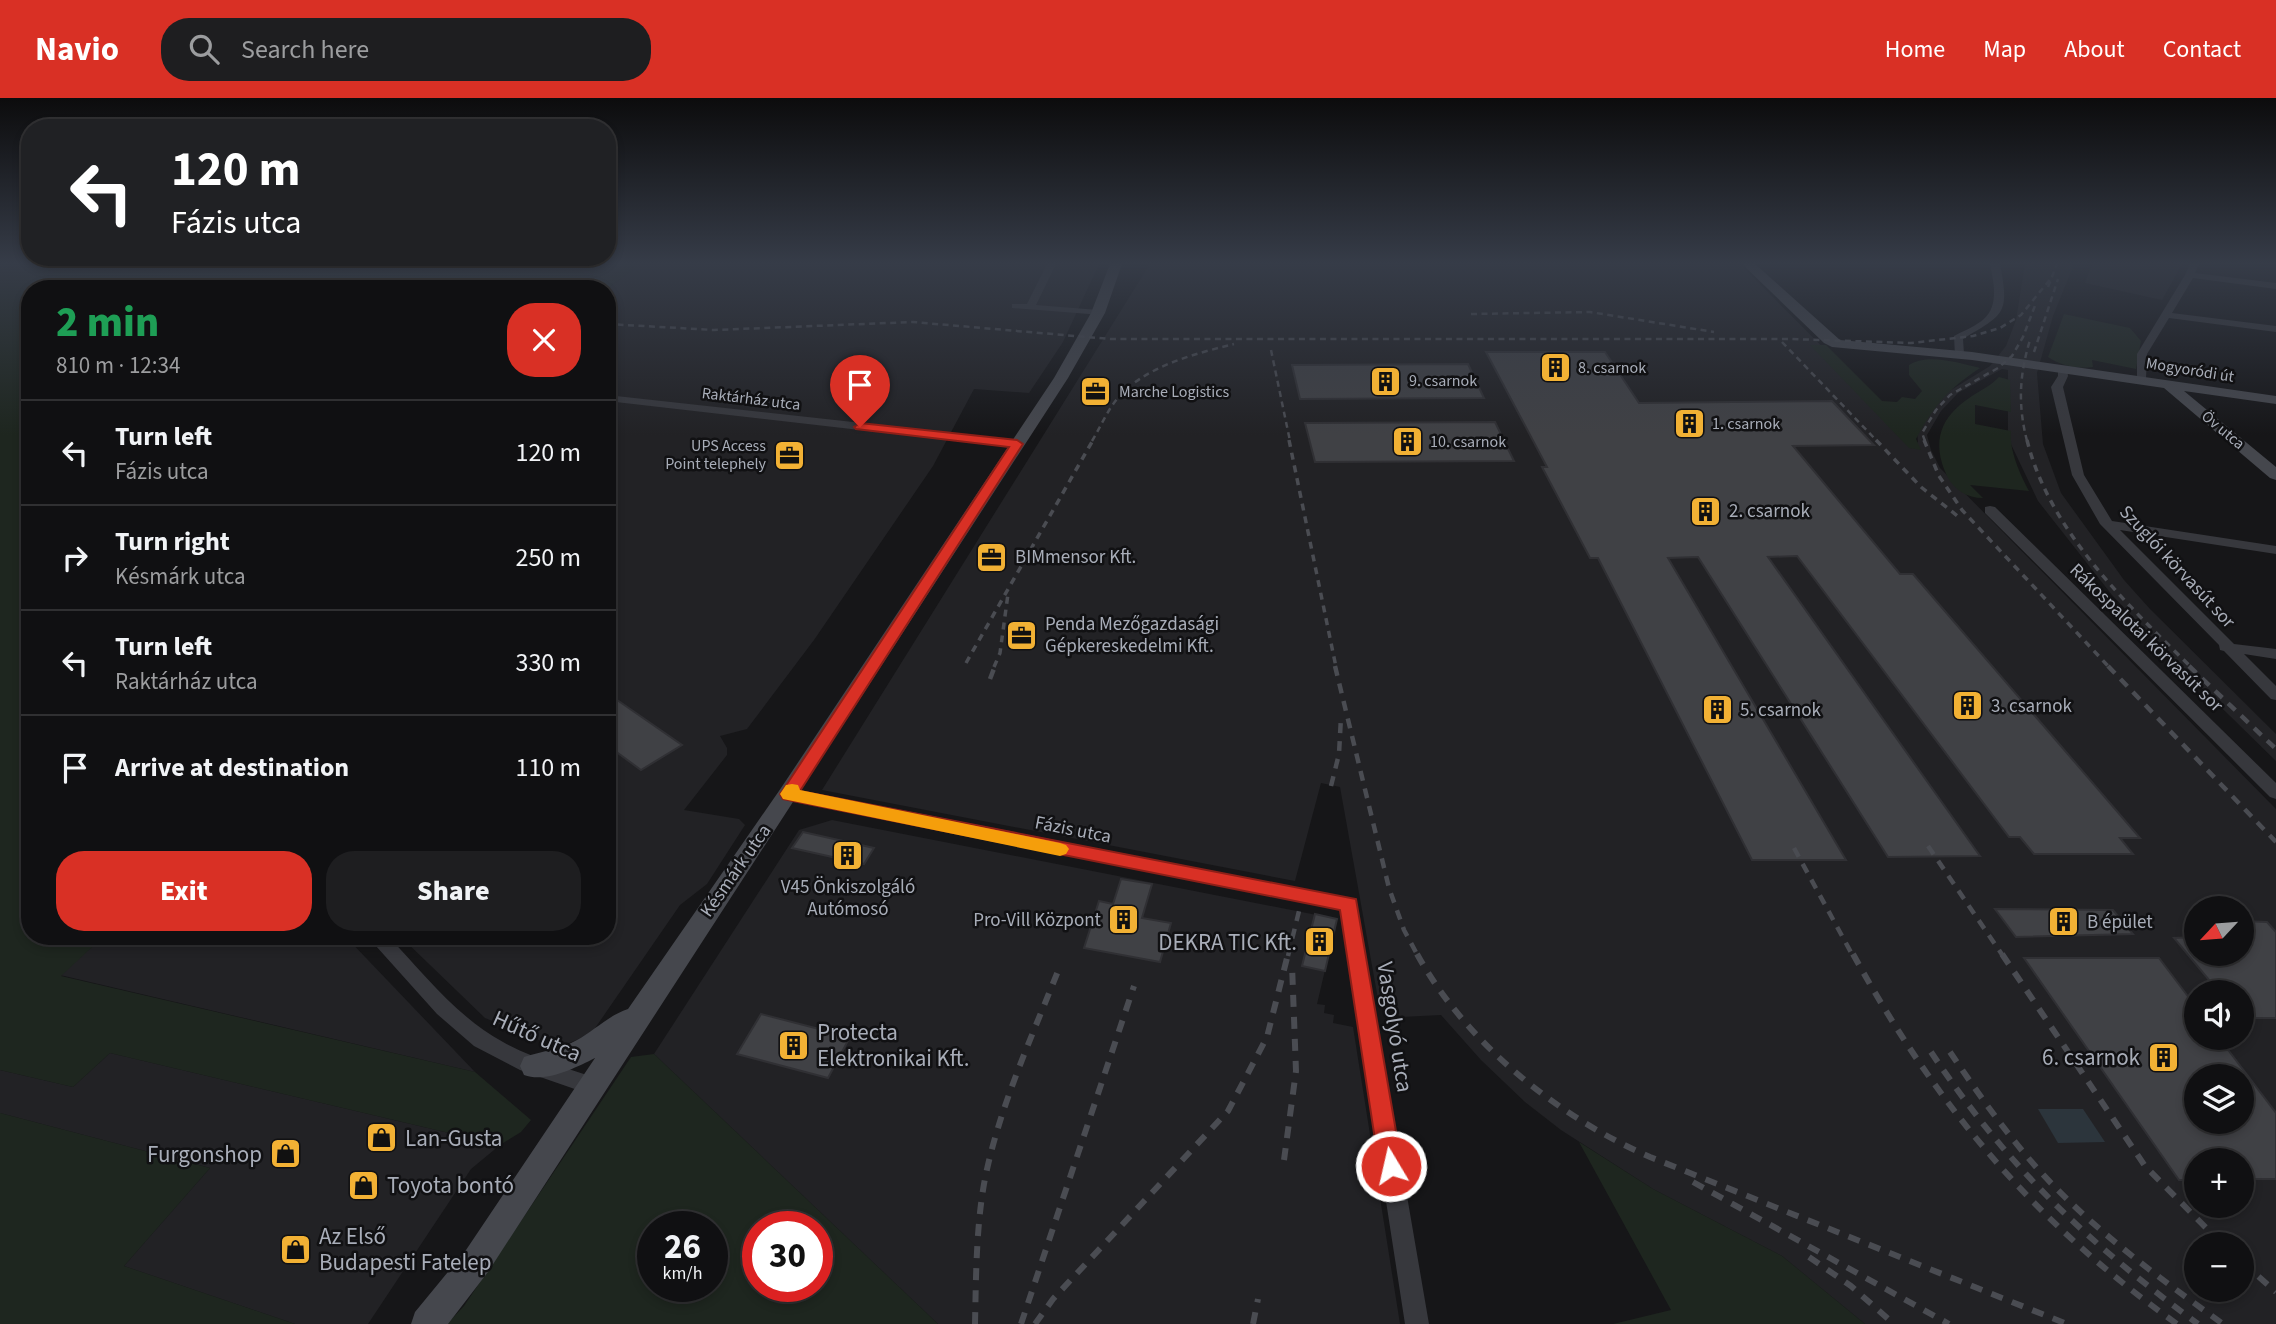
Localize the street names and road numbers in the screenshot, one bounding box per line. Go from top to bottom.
street label: Mogyoródi út [2144,352,2236,388]
street label: Raktárház utca [700,382,802,416]
street label: Öv utca [2197,405,2249,455]
street label: Szuglói körvasút sor [2113,499,2242,635]
street label: Rákospalotai körvasút sor [2063,557,2229,719]
street label: Fázis utca [1032,809,1114,851]
street label: Késmárk utca [694,819,778,923]
street label: Vasgolyó utca [1368,959,1422,1095]
street label: Hűtő utca [487,1002,587,1070]

